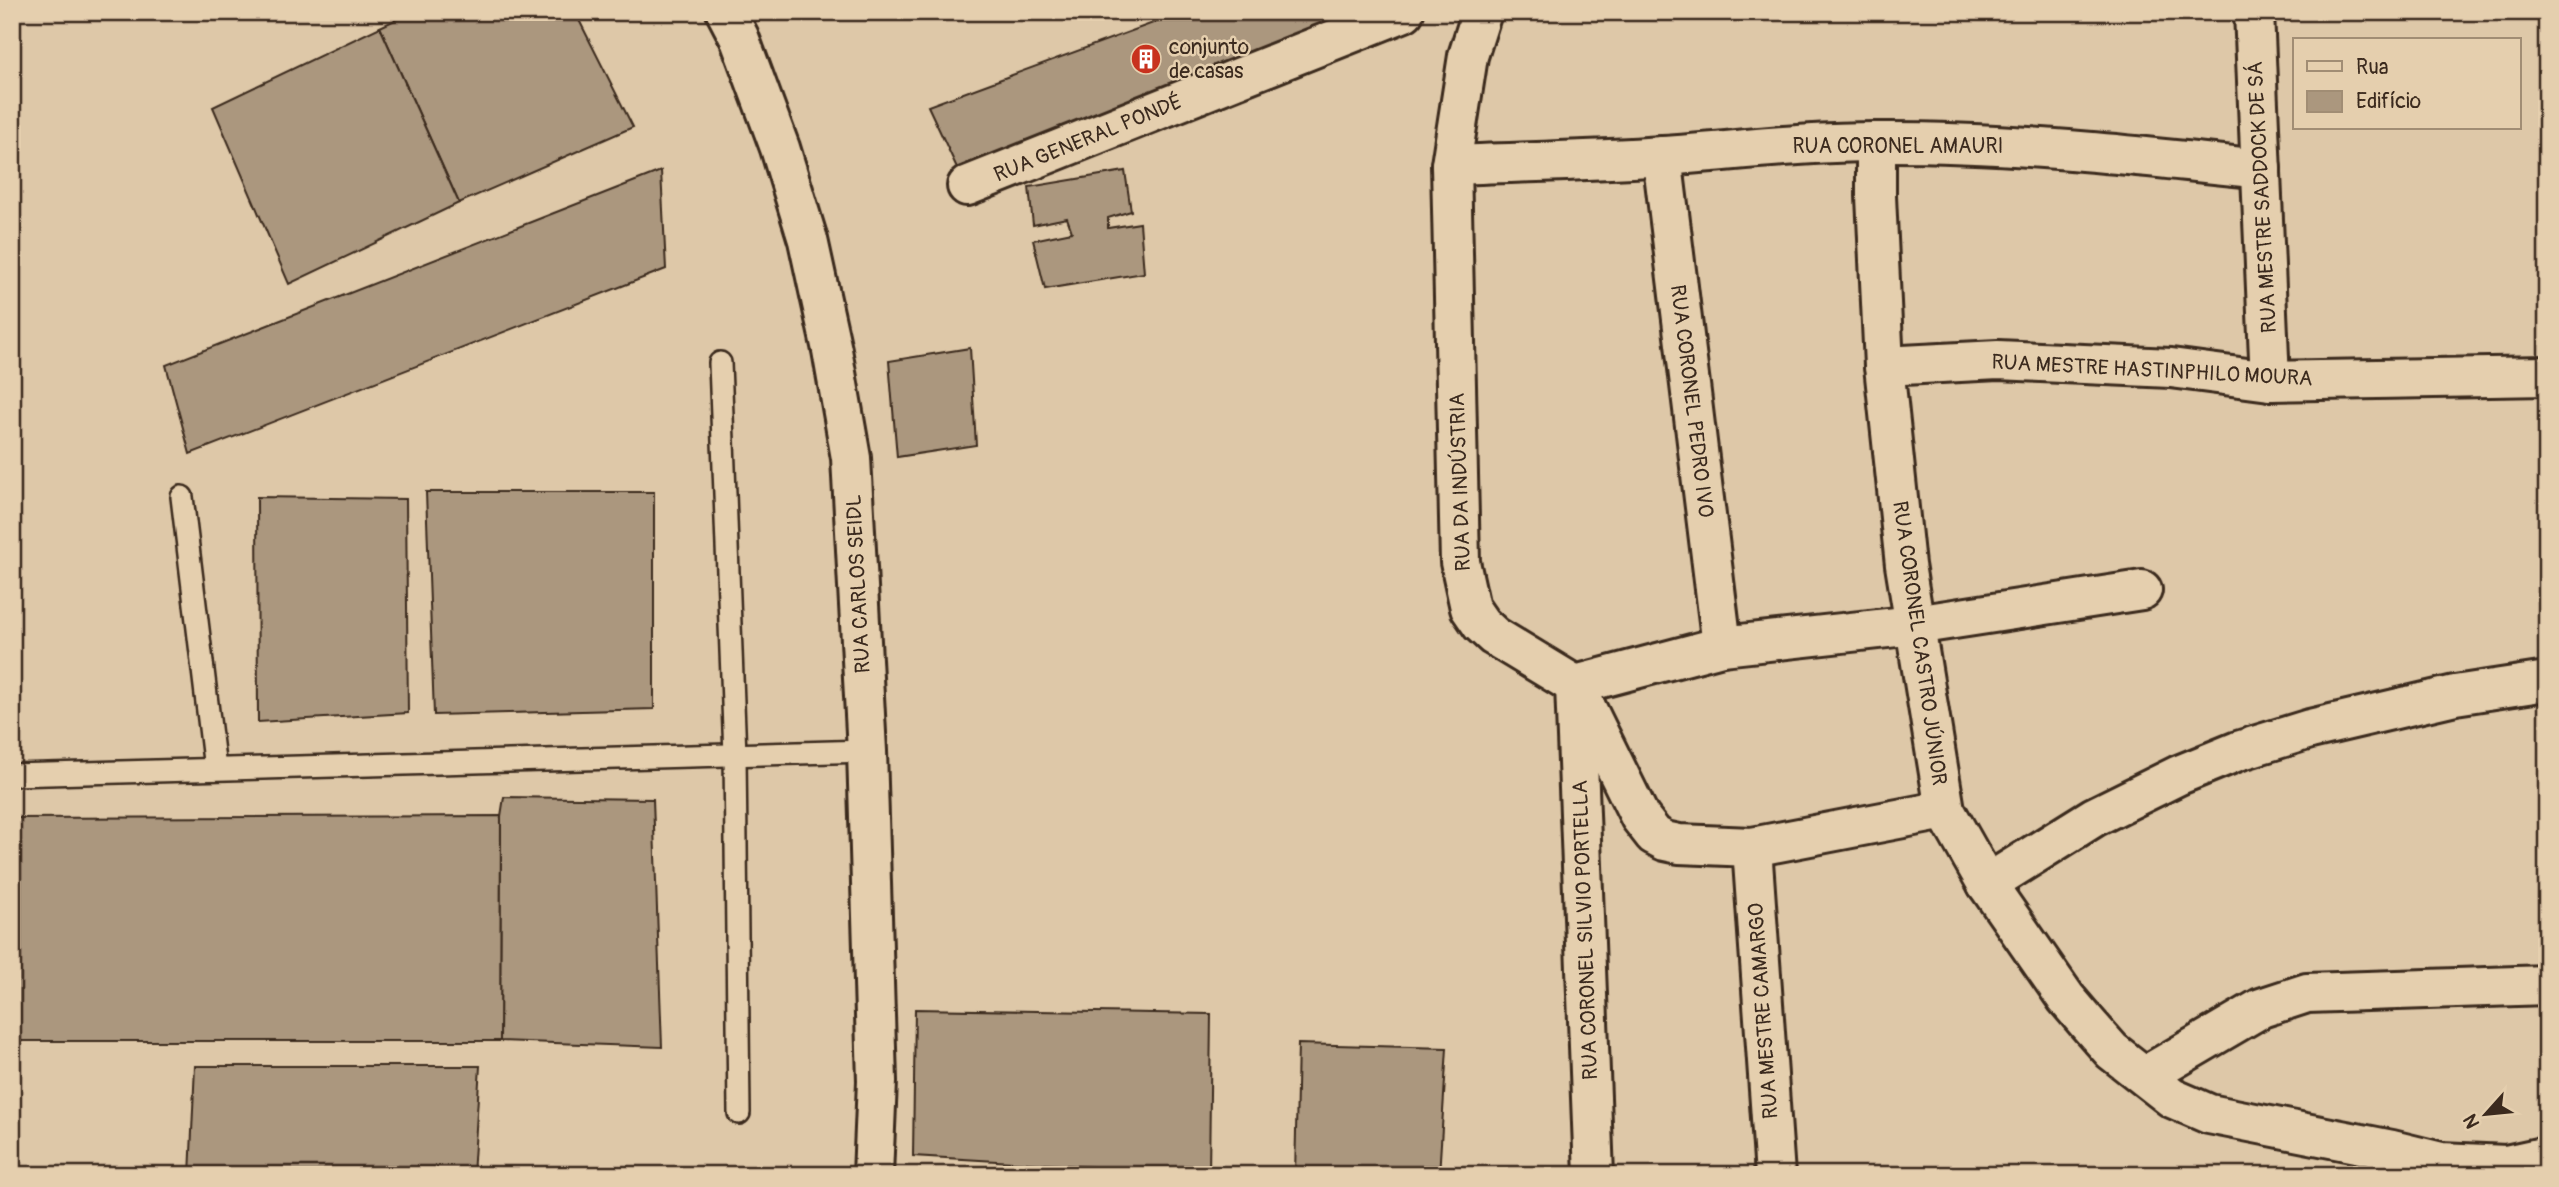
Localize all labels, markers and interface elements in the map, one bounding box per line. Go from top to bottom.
place label: conjunto de casas [1169,34,1249,85]
legend [2293,38,2520,130]
building icon: conjunto de casas [1129,42,1163,76]
text: Rua [2356,54,2389,81]
street label: RUA MESTRE SADDOCK DE SÁ [2242,60,2283,334]
street label: RUA GENERAL PONDÉ [990,88,1186,189]
text: Edifício [2356,88,2421,115]
street label: RUA CORONEL AMAURI [1792,133,2004,160]
street label: RUA CORONEL PEDRO IVO [1664,283,1719,519]
street label: RUA MESTRE HASTINPHILO MOURA [1991,349,2313,392]
street label: RUA DA INDÚSTRIA [1444,392,1477,572]
street label: RUA CARLOS SEIDL [840,494,877,674]
street label: RUA CORONEL CASTRO JÚNIOR [1886,499,1953,787]
street label: RUA CORONEL SILVIO PORTELLA [1567,780,1604,1080]
street label: RUA MESTRE CAMARGO [1742,902,1785,1120]
north arrow [2450,1078,2520,1148]
text: N [2458,1110,2485,1132]

